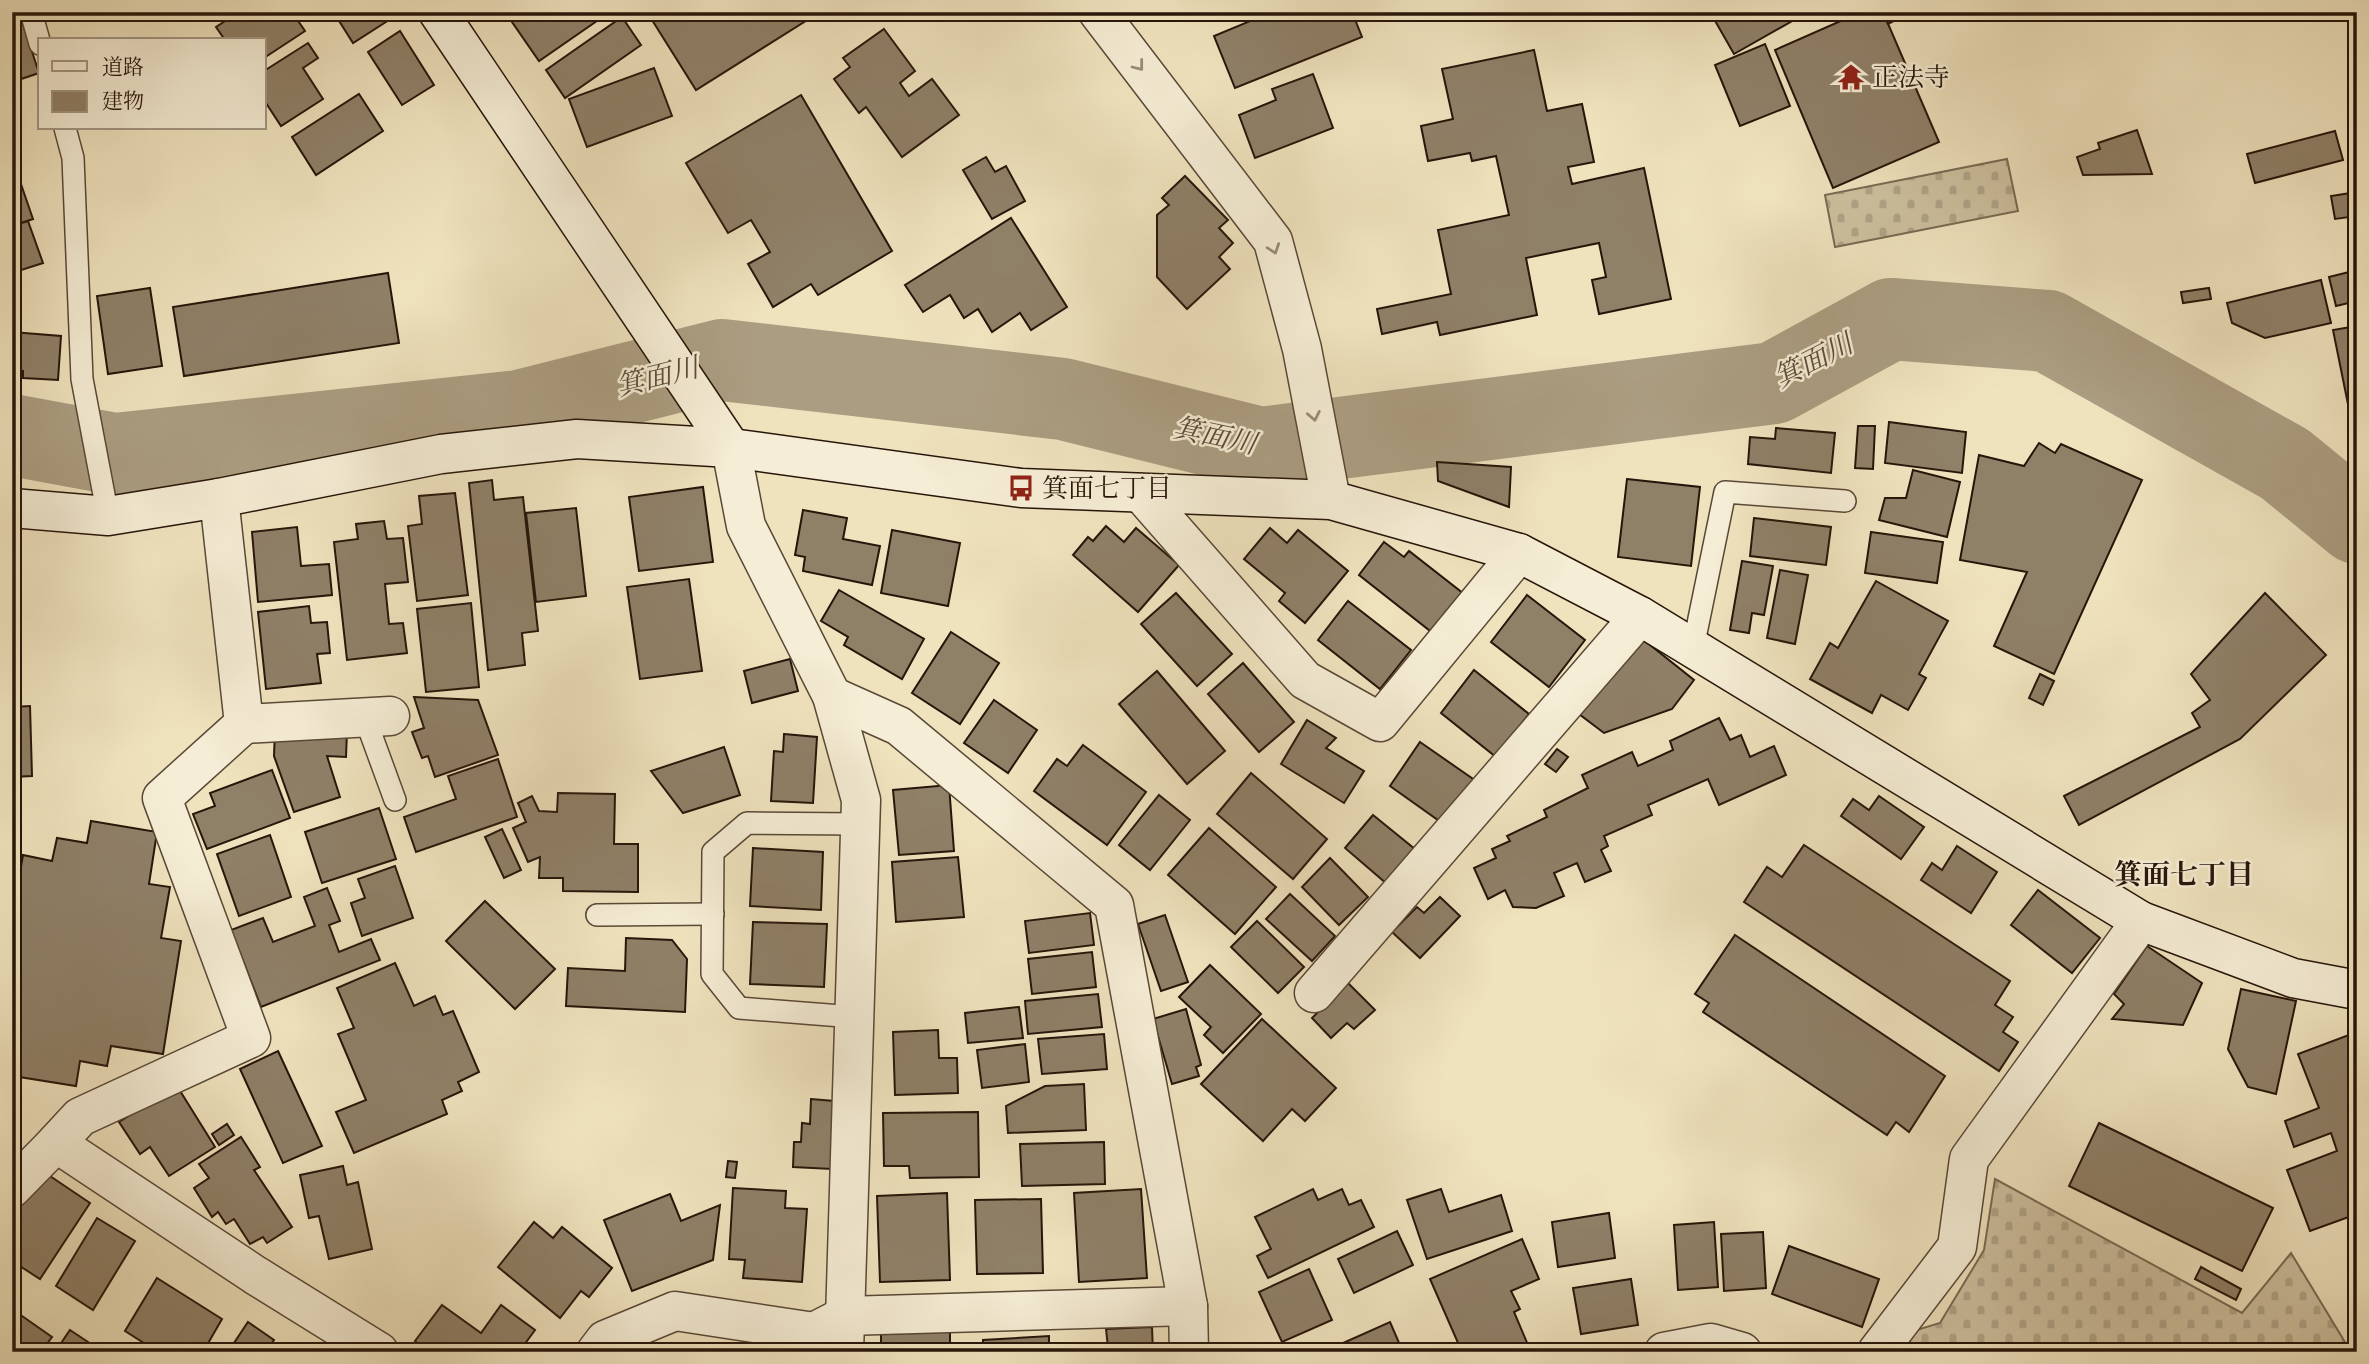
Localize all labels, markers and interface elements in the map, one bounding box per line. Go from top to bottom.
legend [38,38,266,130]
text: 道路 [102,54,144,81]
one-way arrow [1131,59,1144,71]
temple icon: 正法寺 [1836,62,1866,92]
place label: 正法寺 [1872,62,1950,94]
text: 建物 [102,88,144,115]
one-way arrow [1266,242,1280,254]
water label: 箕面川 [1768,325,1862,396]
water label: 箕面川 [612,350,705,405]
one-way arrow [1306,410,1321,422]
water label: 箕面川 [1170,411,1262,463]
bus stop icon: 箕面七丁目 [1006,473,1036,503]
place label: 箕面七丁目 [1042,473,1172,505]
district label: 箕面七丁目 [2114,858,2254,893]

